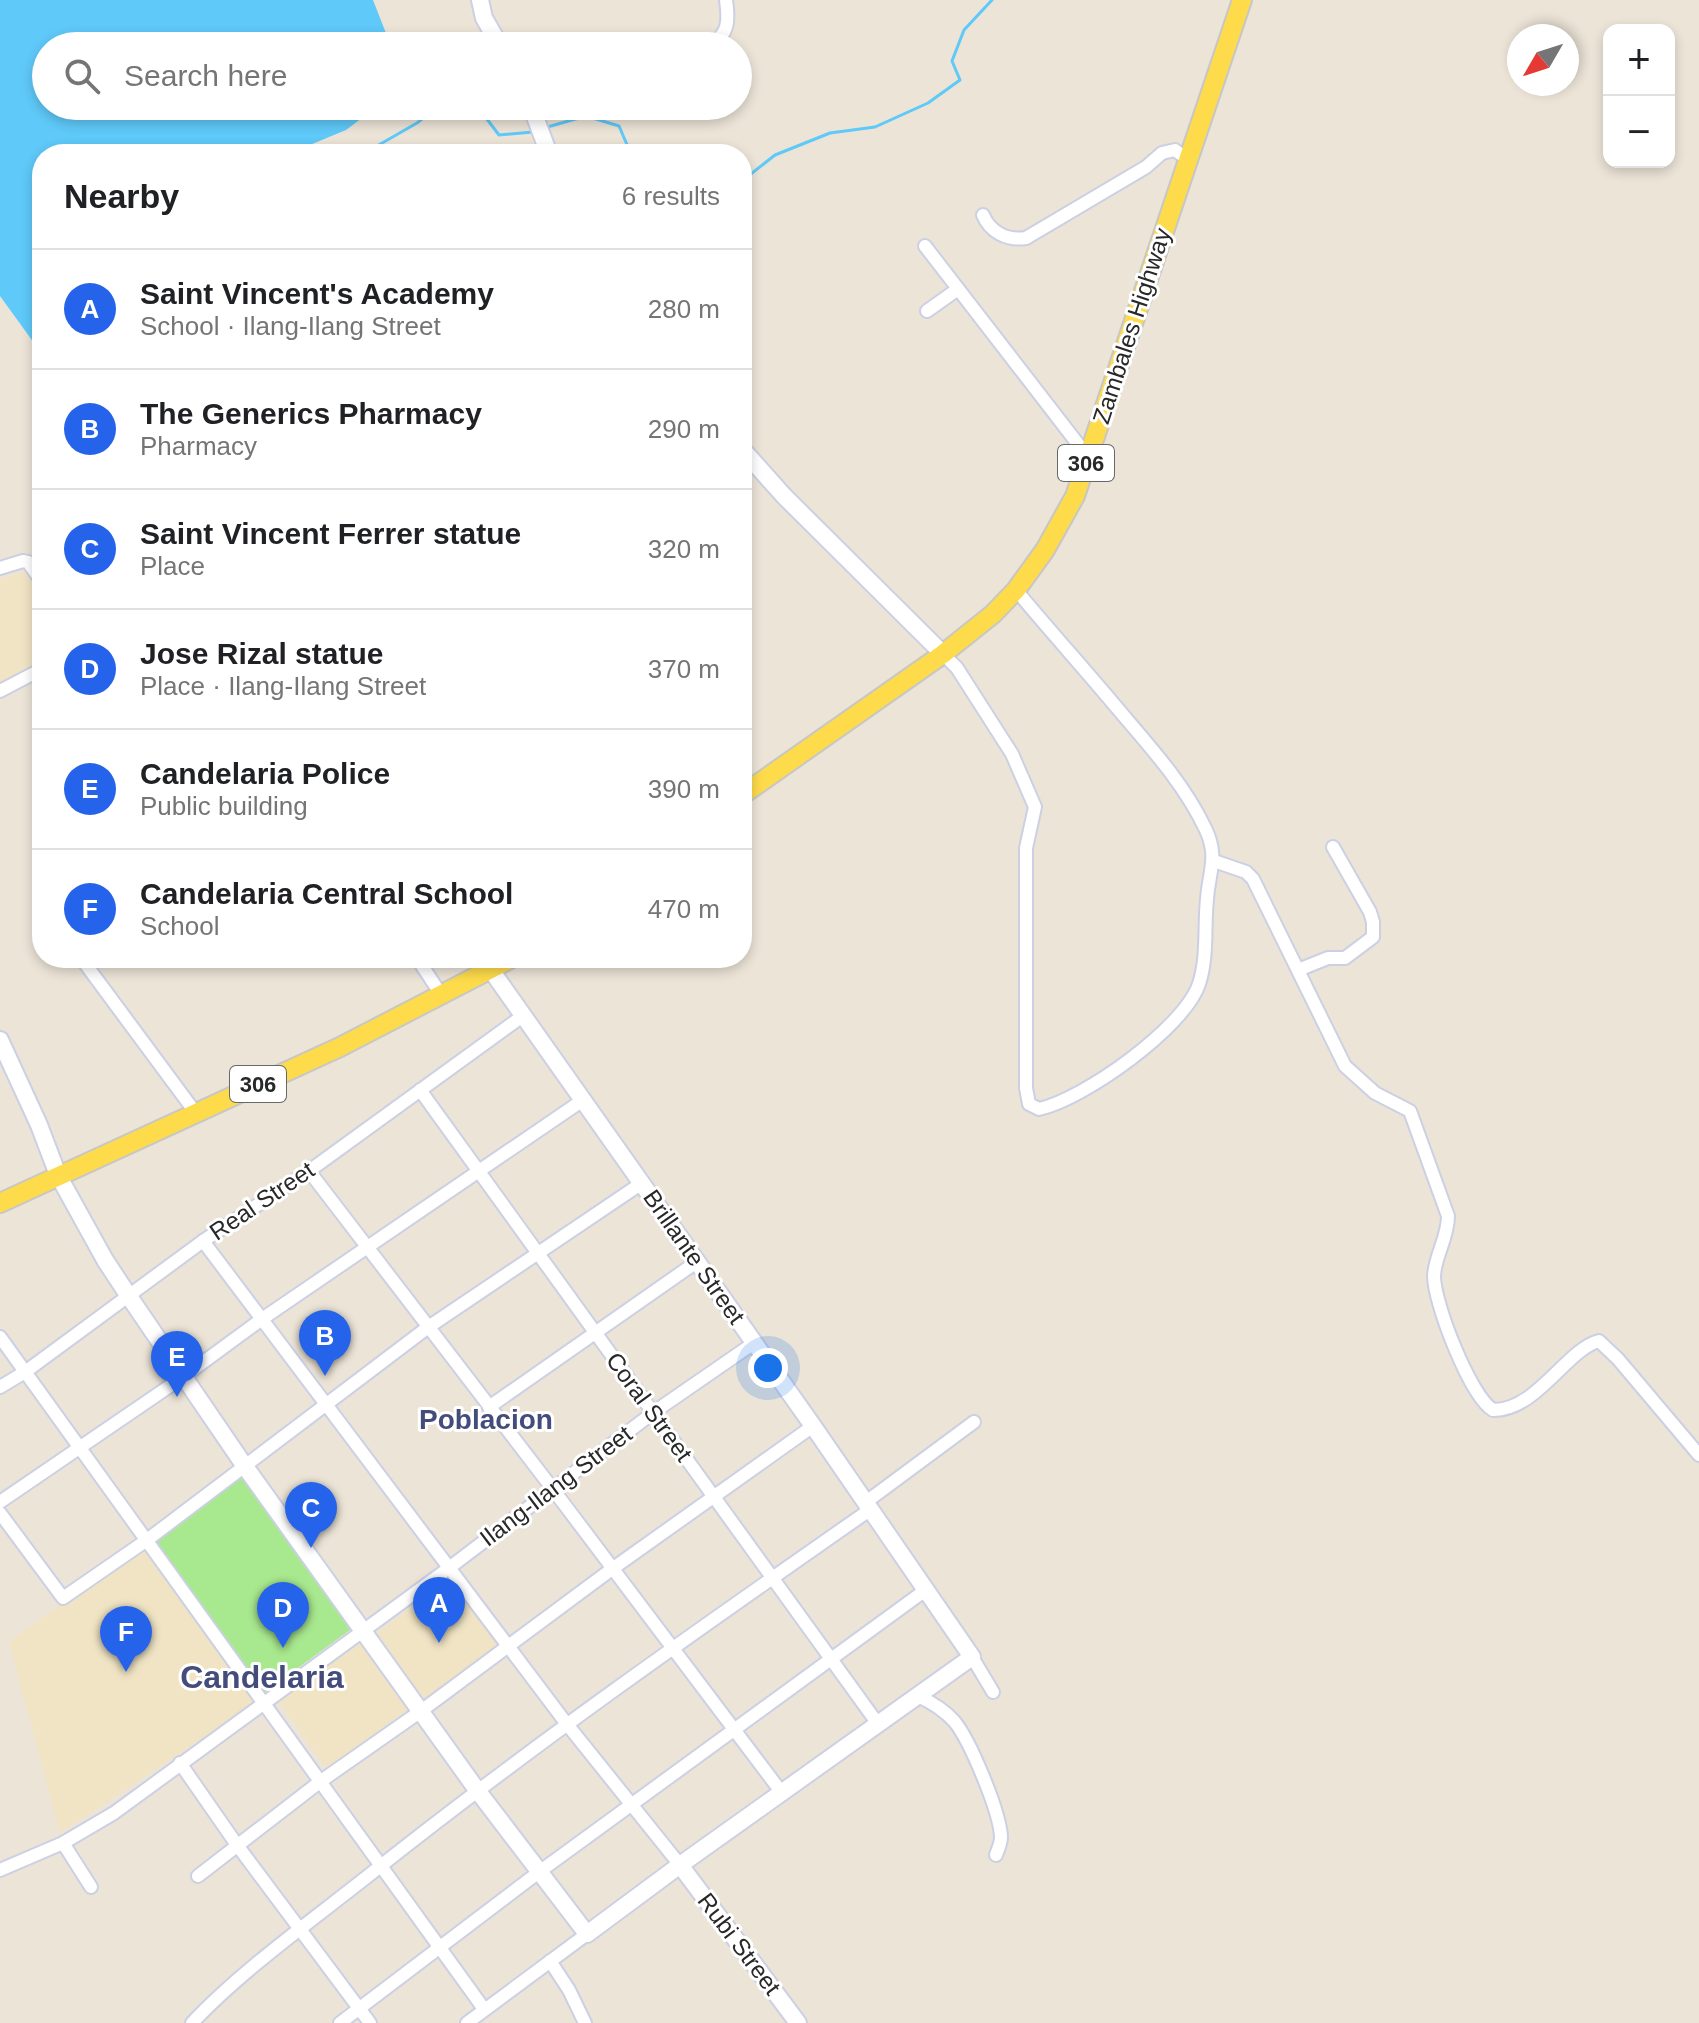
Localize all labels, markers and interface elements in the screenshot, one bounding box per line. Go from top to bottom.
north arrow [1507,24,1579,96]
map controls [1603,24,1675,168]
button: + [1603,24,1675,96]
search box [32,32,752,120]
icon: search [60,54,104,98]
text: Search here [124,59,287,92]
button: − [1603,96,1675,168]
text: Nearby [64,177,179,215]
text: 6 results [622,181,720,211]
street label: Zambales Highway [1087,225,1176,427]
text: Saint Vincent's Academy [140,277,494,310]
text: A [81,294,99,324]
text: 280 m [648,294,720,324]
text: School · Ilang-Ilang Street [140,311,441,341]
text: The Generics Pharmacy [140,397,482,430]
text: B [81,414,99,444]
text: 290 m [648,414,720,444]
text: Pharmacy [140,431,257,461]
road number: 306 [1058,445,1114,481]
text: Saint Vincent Ferrer statue [140,517,521,550]
text: C [81,534,99,564]
text: 320 m [648,534,720,564]
text: Place [140,551,205,581]
text: Jose Rizal statue [140,637,383,670]
text: D [81,654,99,684]
text: 370 m [648,654,720,684]
text: Place · Ilang-Ilang Street [140,671,426,701]
text: Candelaria Police [140,757,390,790]
text: E [81,774,99,804]
text: 390 m [648,774,720,804]
text: Public building [140,791,308,821]
text: Candelaria Central School [140,877,513,910]
text: F [82,894,98,924]
text: 470 m [648,894,720,924]
text: School [140,911,220,941]
road number: 306 [230,1066,286,1102]
street label: Real Street [204,1156,319,1245]
street label: Brillante Street [638,1185,751,1329]
pin: B [299,1310,351,1376]
pin: E [151,1331,203,1397]
street label: Coral Street [601,1347,698,1467]
your location [748,1348,788,1388]
district label: Poblacion [419,1404,553,1435]
street label: Ilang-Ilang Street [475,1420,637,1551]
pin: C [285,1482,337,1548]
pin: A [413,1577,465,1643]
pin: D [257,1582,309,1648]
pin: F [100,1606,152,1672]
district label: Candelaria [180,1659,344,1695]
street label: Rubi Street [692,1888,787,2000]

